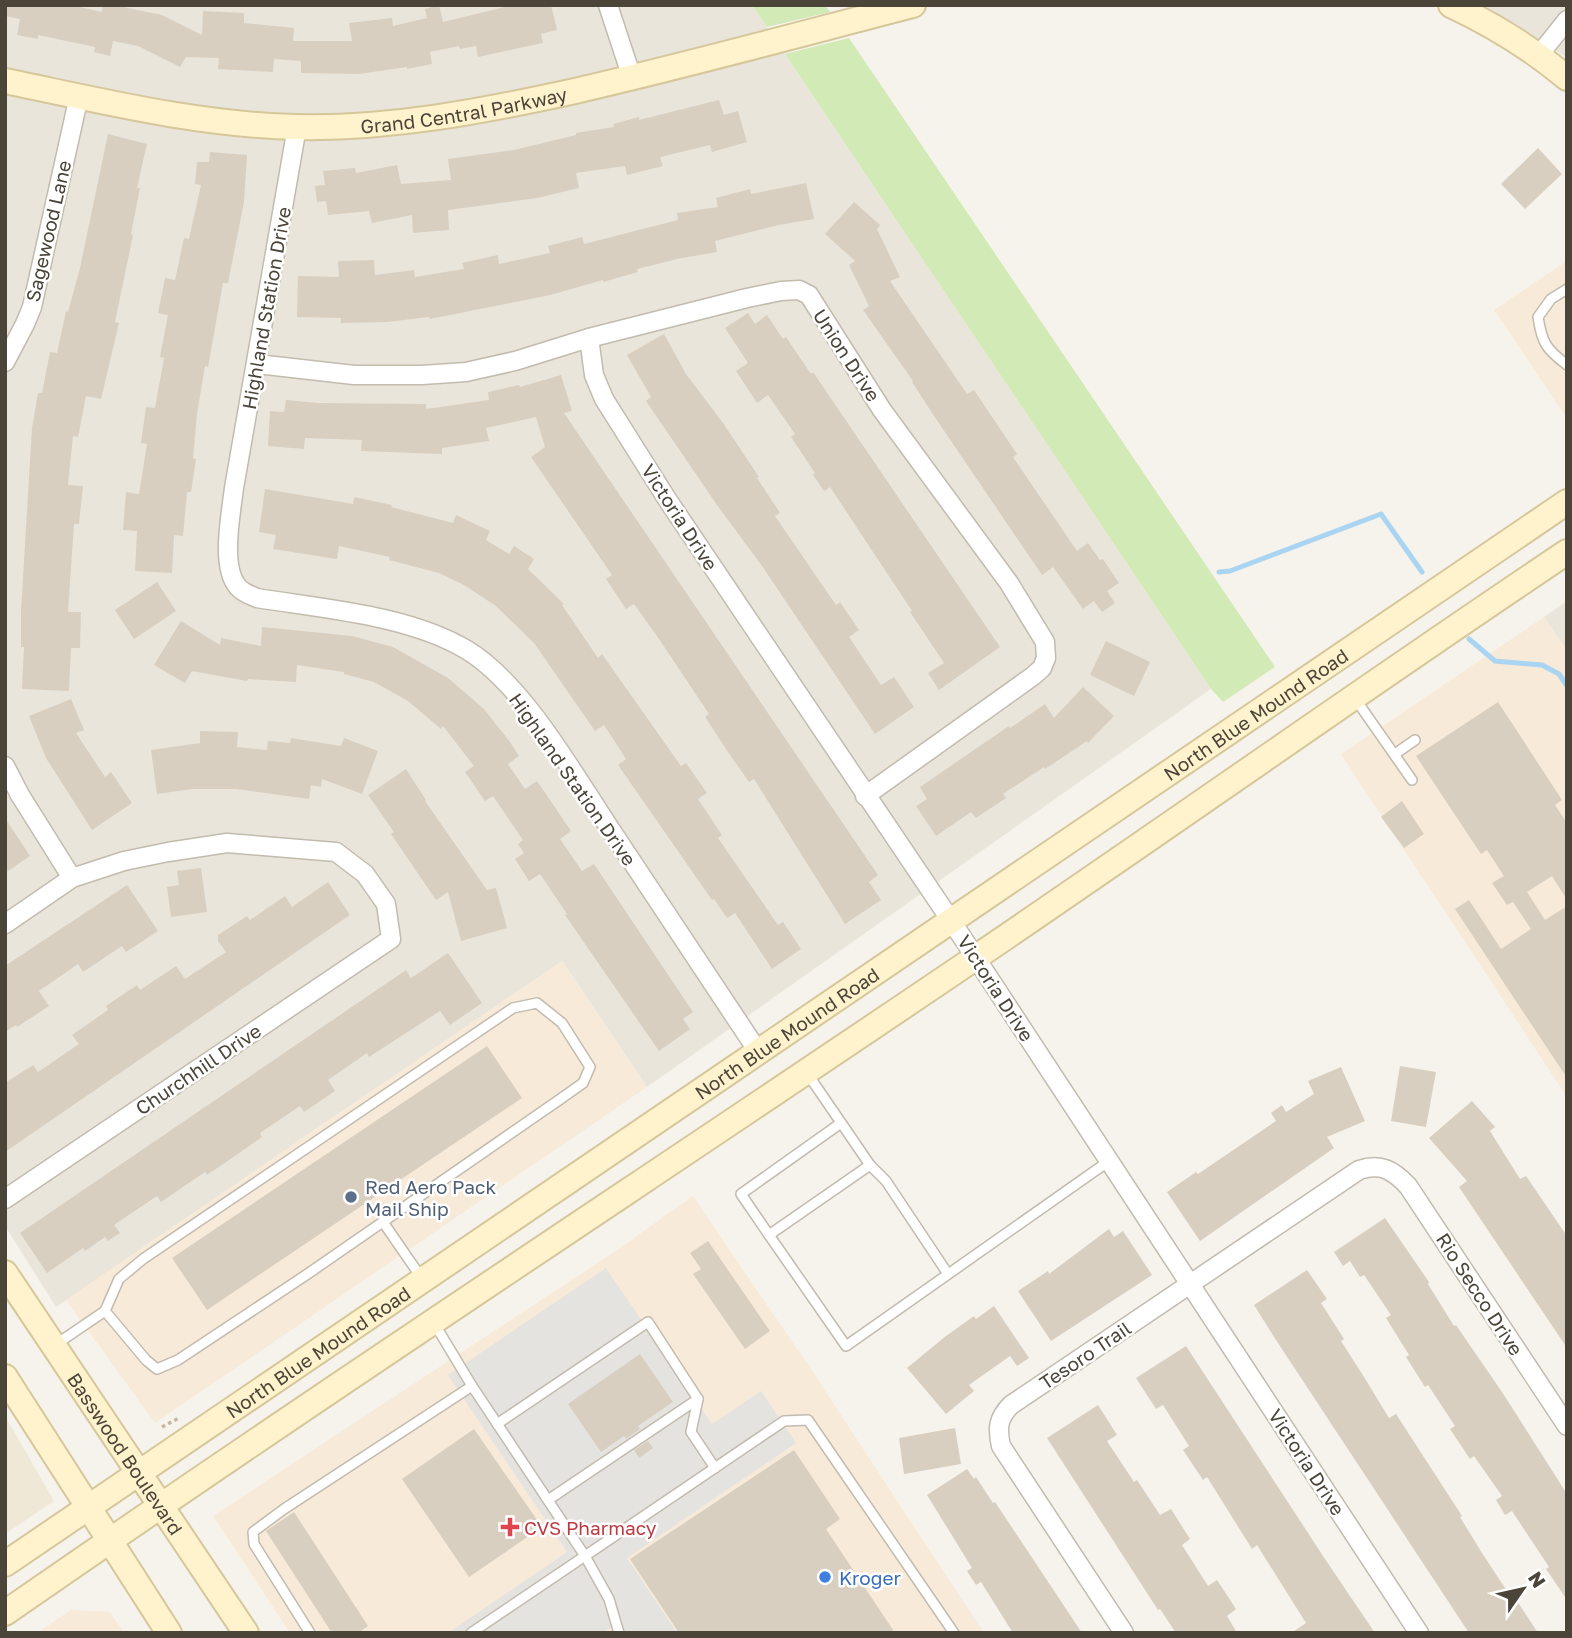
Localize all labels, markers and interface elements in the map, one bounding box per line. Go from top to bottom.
street label: Grand Central Parkway [360,82,569,137]
street label: Sagewood Lane [21,158,75,304]
street label: Highland Station Drive [237,205,295,411]
street label: Union Drive [809,304,885,406]
street label: Victoria Drive [637,459,723,575]
street label: North Blue Mound Road [1159,643,1352,785]
street label: Highland Station Drive [505,688,641,870]
street label: Victoria Drive [953,930,1039,1046]
street label: North Blue Mound Road [690,962,883,1103]
street label: Churchhill Drive [131,1019,265,1119]
place label: Red Aero Pack Mail Ship [365,1175,496,1220]
marker: Red Aero Pack Mail Ship [343,1189,359,1205]
street label: Rio Secco Drive [1432,1228,1528,1360]
street label: North Blue Mound Road [221,1281,414,1422]
street label: Tesoro Trail [1035,1316,1135,1394]
street label: Basswood Boulevard [63,1368,188,1539]
street label: Victoria Drive [1264,1404,1350,1520]
place label: CVS Pharmacy [524,1516,657,1539]
marker: CVS Pharmacy [502,1519,518,1535]
north arrow [1488,1554,1558,1624]
place label: Kroger [839,1566,901,1589]
text: N [1524,1567,1551,1592]
marker: Kroger [817,1569,833,1585]

